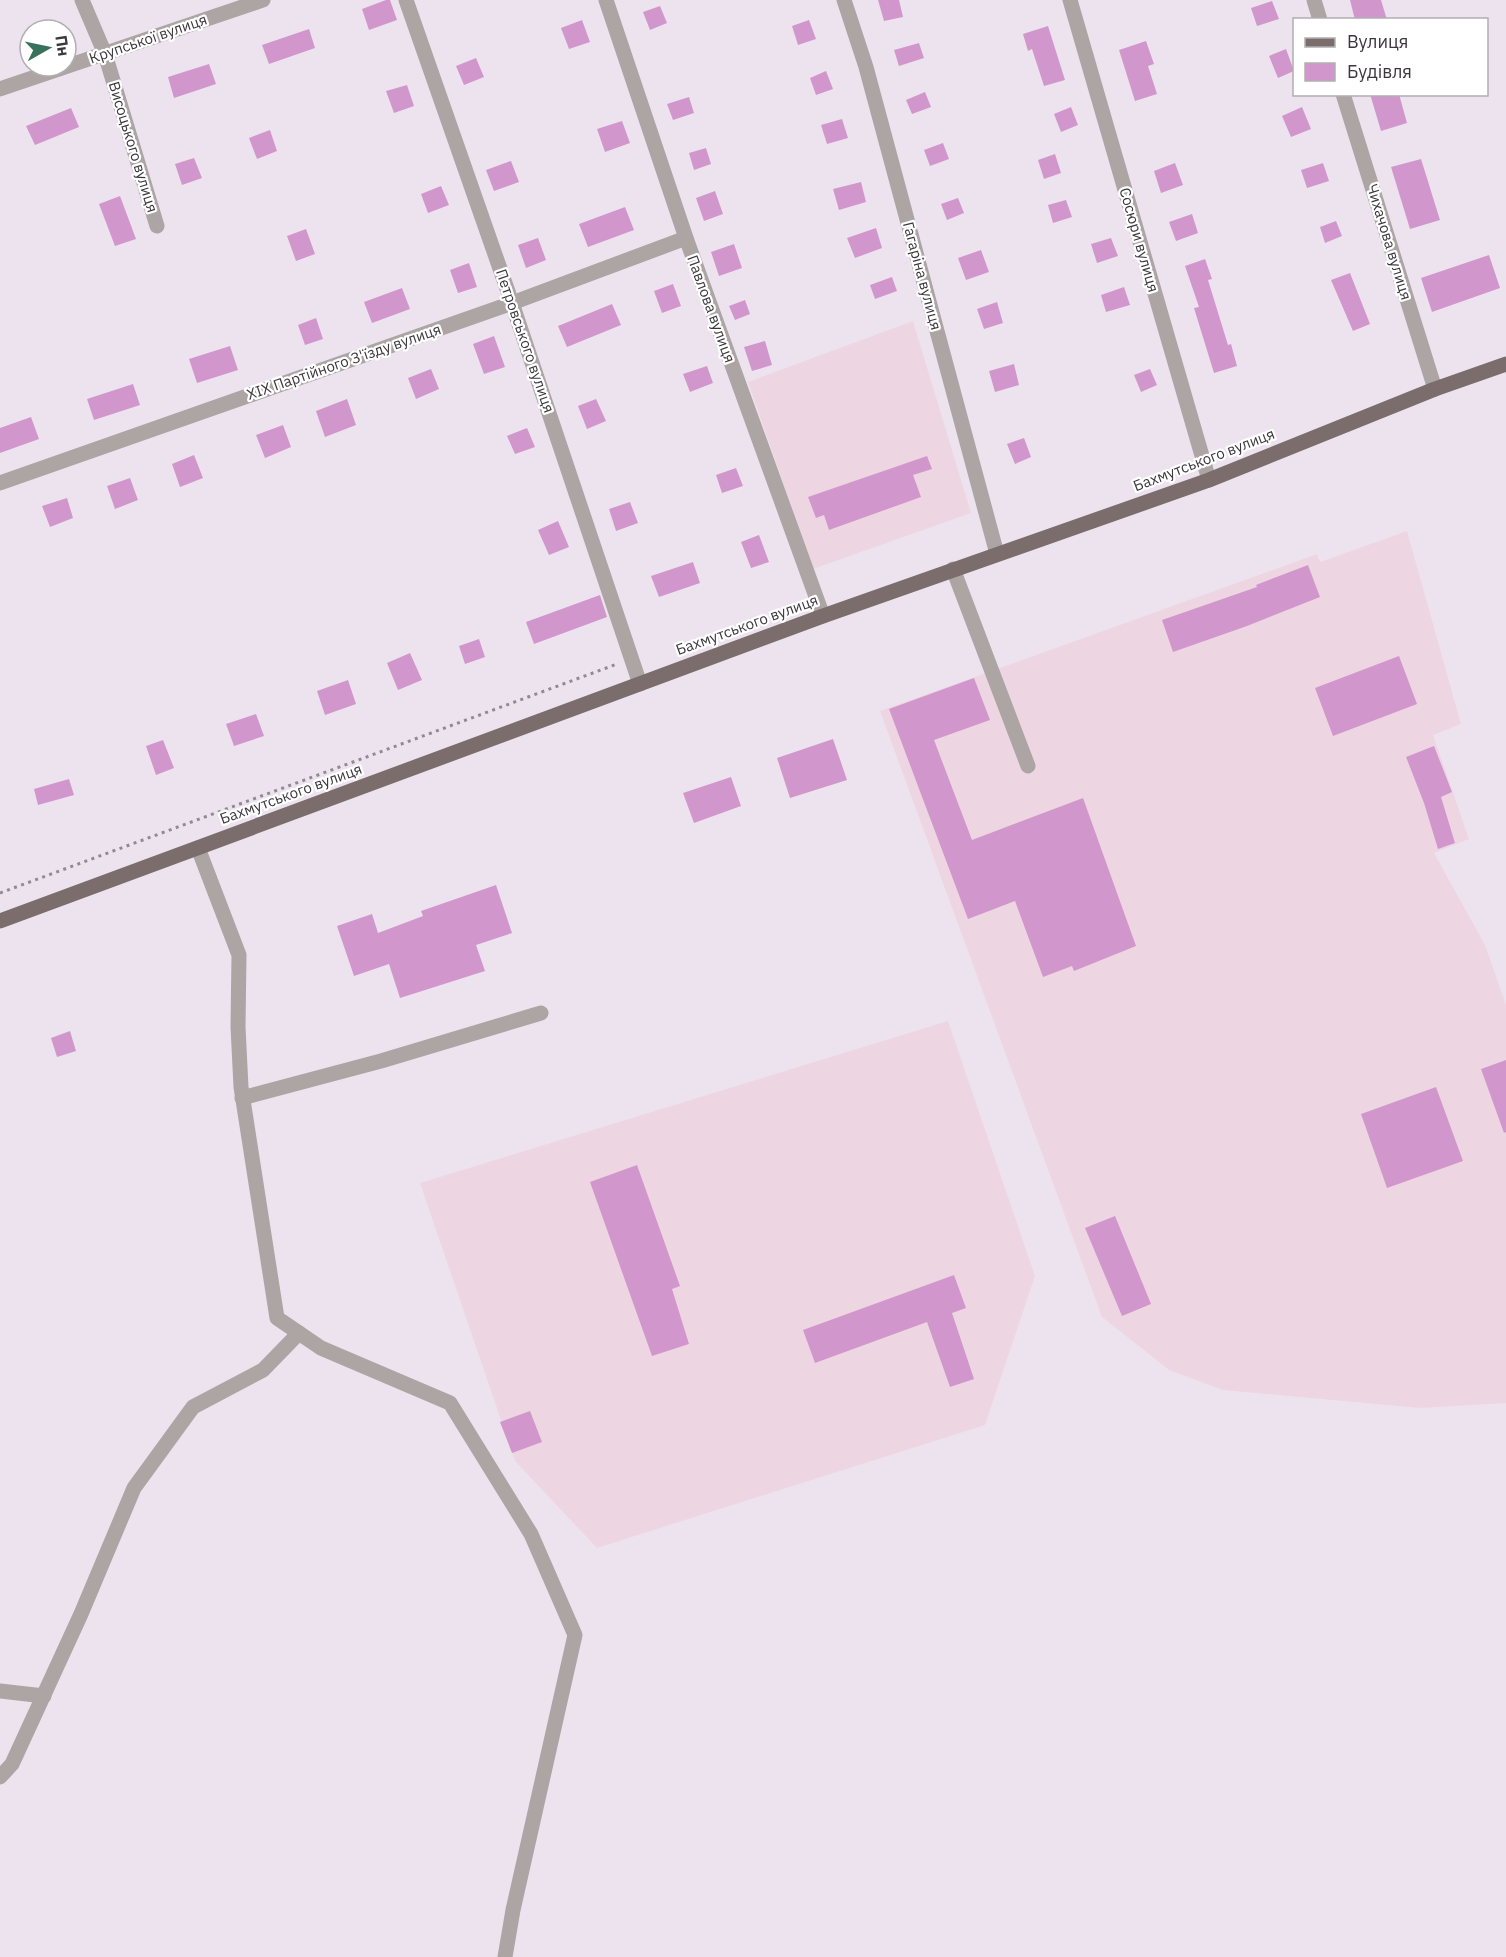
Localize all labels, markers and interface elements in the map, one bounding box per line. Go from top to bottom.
street label: Крупської вулиця [86,9,209,68]
north arrow [18,18,78,78]
legend [1293,18,1488,96]
text: Вулиця [1347,30,1408,53]
text: Пн [51,34,74,58]
text: Будівля [1347,60,1412,83]
street label: Висоцького вулиця [105,79,162,215]
street label: Чихачова вулиця [1363,182,1416,302]
street label: Сосюри вулиця [1115,185,1163,294]
street label: Гагаріна вулиця [899,220,946,332]
street label: Павлова вулиця [683,252,740,365]
street label: Петровського вулиця [492,266,559,415]
street label: XIX Партійного З'їзду вулиця [244,319,443,404]
street label: Бахмутського вулиця [1130,424,1277,495]
street label: Бахмутського вулиця [673,590,821,659]
street label: Бахмутського вулиця [217,759,365,828]

